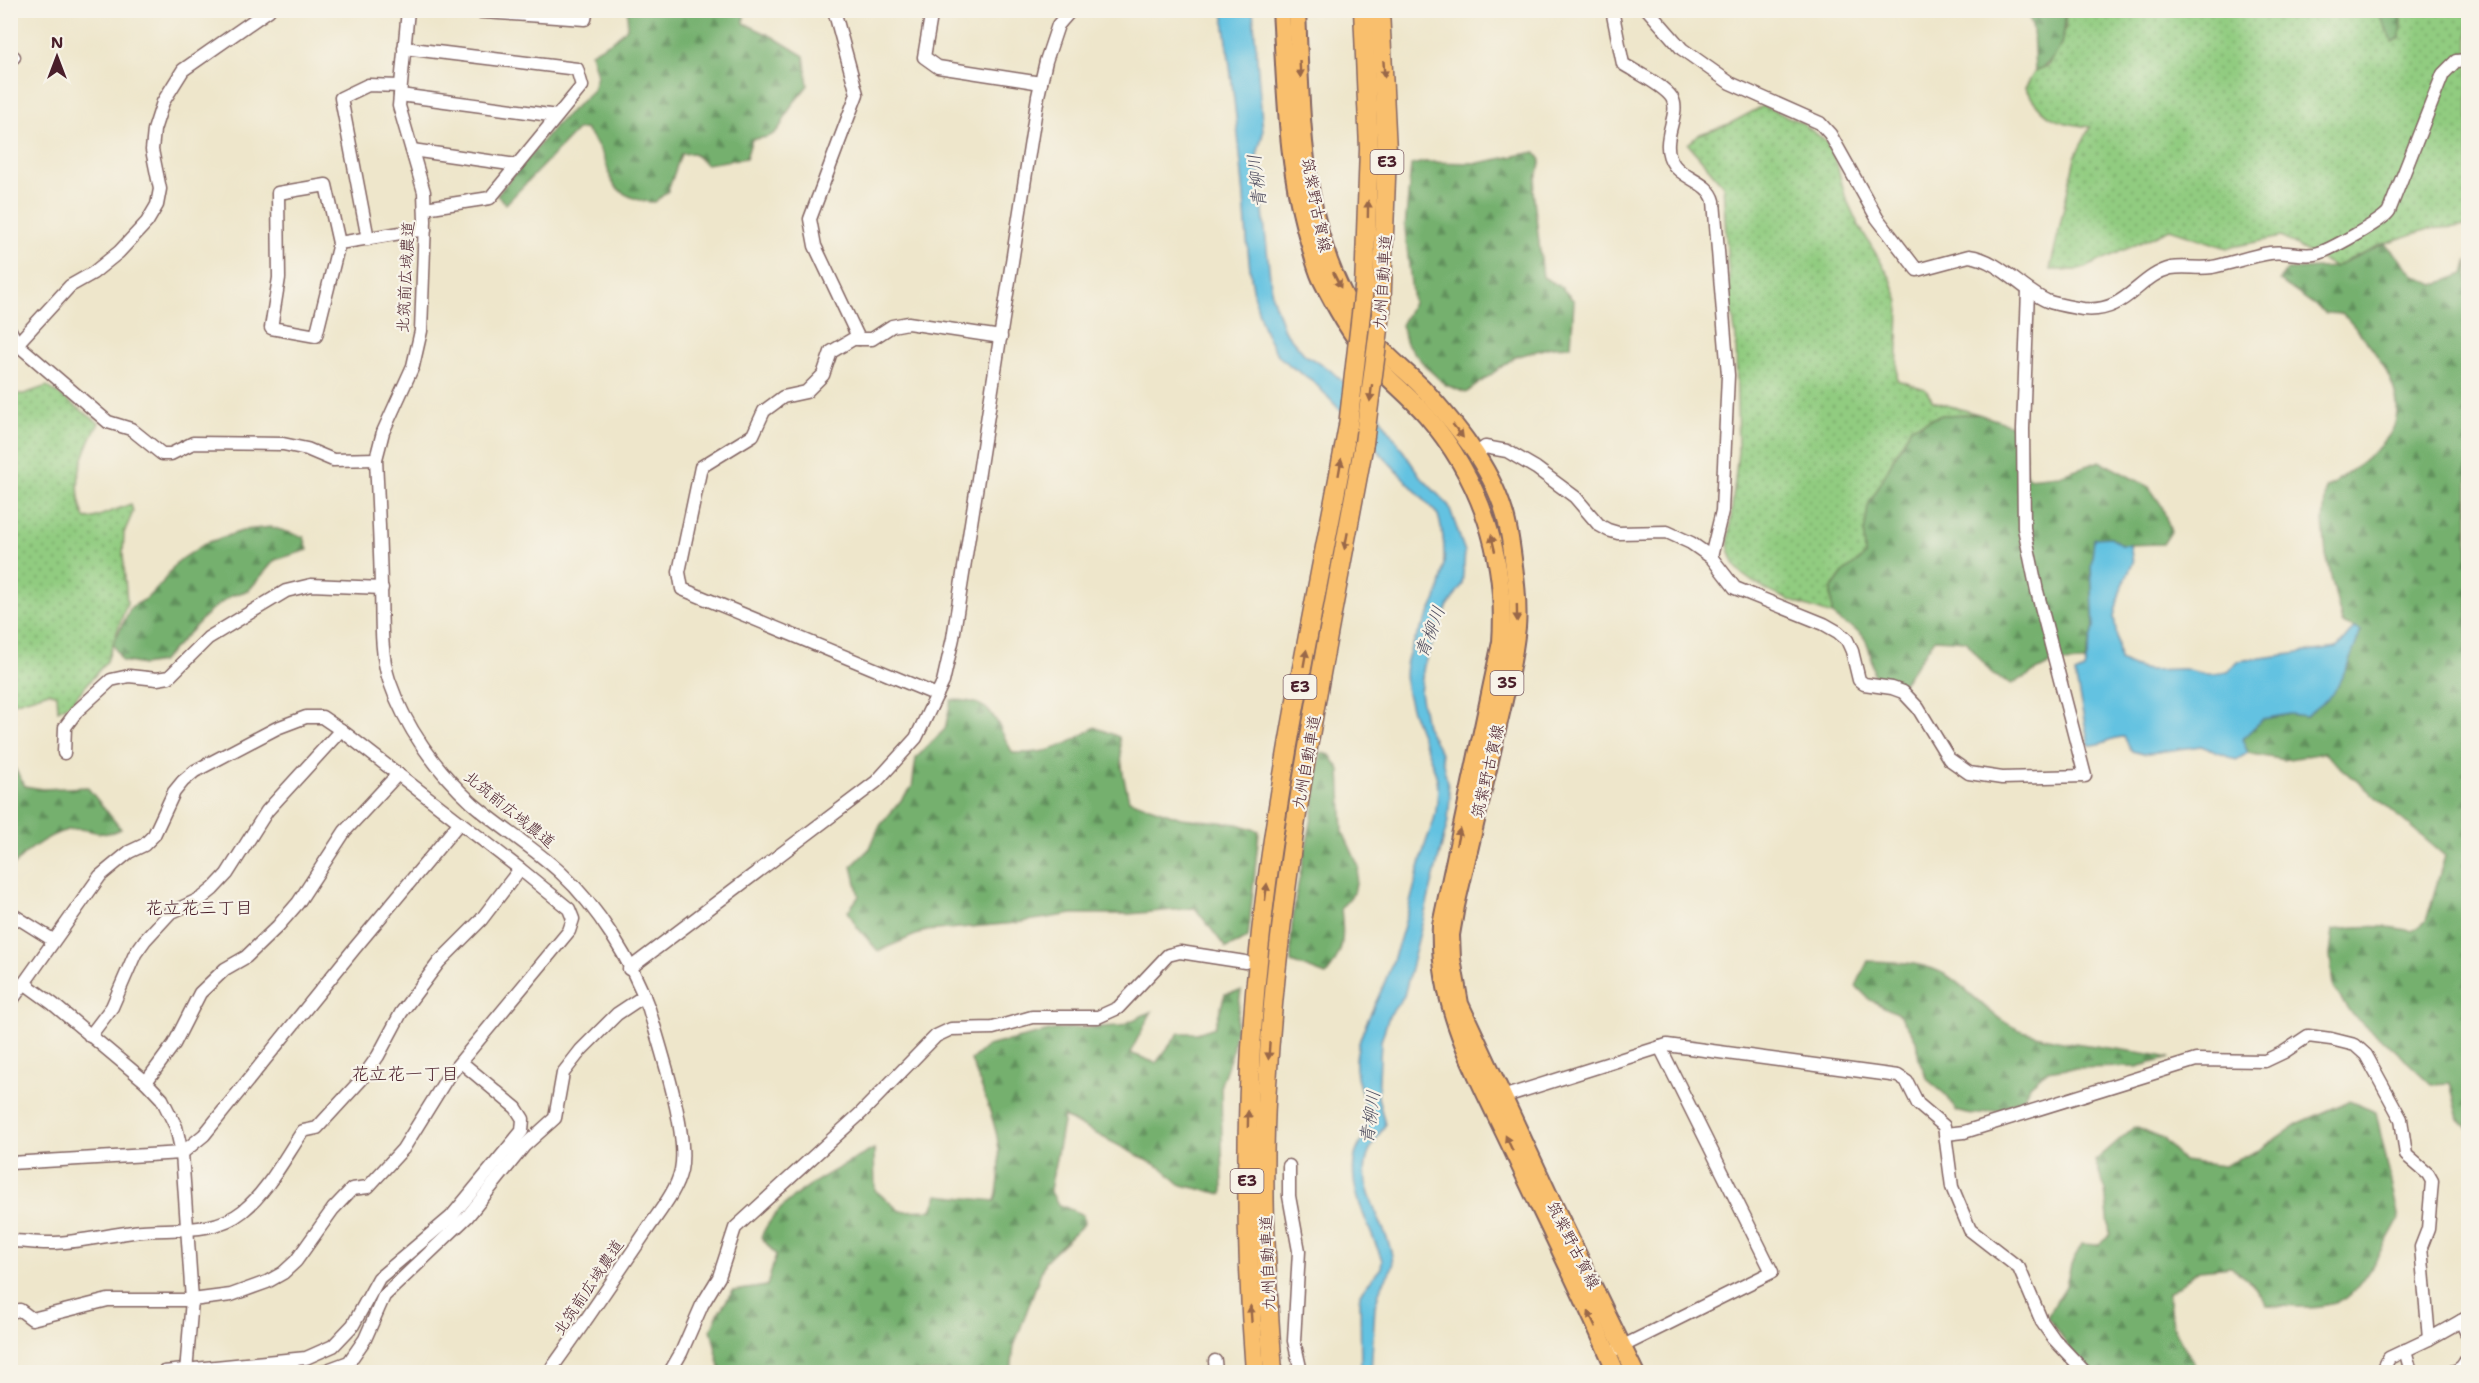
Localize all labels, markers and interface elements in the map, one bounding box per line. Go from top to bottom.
north arrow [27,27,87,87]
text: N [51,32,63,53]
one-way arrow [1295,59,1304,78]
one-way arrow [1379,59,1389,78]
road number: E3 [1370,150,1404,174]
water label: 青柳川 [1242,153,1272,209]
street label: 筑紫野古賀線 [1297,156,1336,254]
one-way arrow [1364,199,1373,218]
street label: 北筑前広域農道 [392,221,419,334]
street label: 九州自動車道 [1369,233,1396,331]
one-way arrow [1332,271,1342,289]
one-way arrow [1366,384,1375,403]
one-way arrow [1452,424,1464,439]
one-way arrow [1336,457,1345,476]
one-way arrow [1341,532,1350,551]
one-way arrow [1488,533,1498,552]
water label: 青柳川 [1409,602,1451,662]
one-way arrow [1512,603,1521,622]
one-way arrow [1301,649,1310,668]
road number: 35 [1490,671,1524,695]
road number: E3 [1284,675,1316,699]
street label: 九州自動車道 [1288,713,1325,811]
street label: 筑紫野古賀線 [1466,722,1509,820]
street label: 北筑前広域農道 [460,766,560,853]
one-way arrow [1454,827,1463,846]
one-way arrow [1261,883,1271,902]
district label: 花立花三丁目 [145,896,253,920]
one-way arrow [1264,1042,1274,1061]
district label: 花立花一丁目 [351,1062,459,1086]
water label: 青柳川 [1354,1089,1386,1145]
one-way arrow [1243,1110,1253,1129]
one-way arrow [1504,1134,1513,1151]
road number: E3 [1230,1169,1264,1193]
street label: 筑紫野古賀線 [1542,1198,1605,1293]
street label: 九州自動車道 [1255,1215,1280,1311]
street label: 北筑前広域農道 [548,1235,628,1340]
one-way arrow [1246,1305,1255,1324]
one-way arrow [1587,1311,1596,1328]

